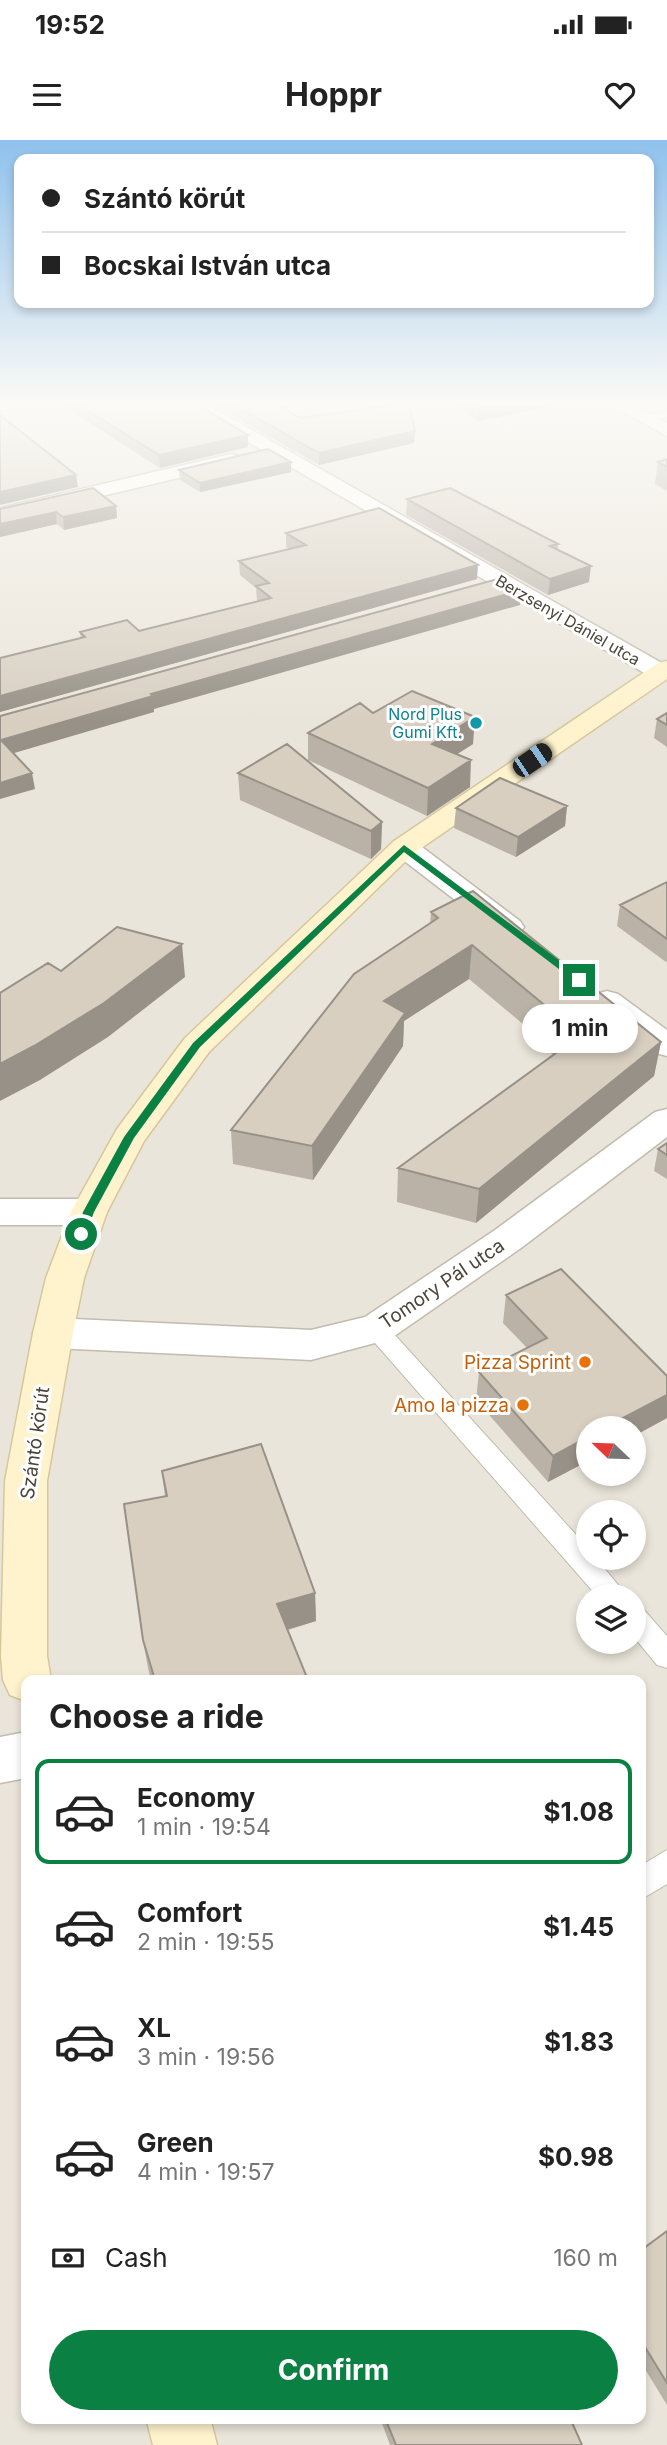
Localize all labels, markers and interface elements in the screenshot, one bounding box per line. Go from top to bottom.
text: 19:52 [35,9,105,40]
text: Hoppr [285,75,382,114]
icon: menu [28,76,66,114]
icon: heart [601,76,639,114]
text: Szántó körút [84,183,245,214]
text: Bocskai István utca [84,250,331,281]
street label: Berzsenyi Dániel utca [492,570,644,670]
place label: Nord Plus Gumi Kft. [388,704,462,742]
marker: Nord Plus Gumi Kft. [468,715,484,731]
car [509,740,556,780]
route end [563,964,595,996]
callout: 1 min [521,1004,637,1054]
text: 1 min [552,1014,608,1042]
route start [65,1218,97,1250]
street label: Tomory Pál utca [375,1234,509,1334]
place label: Pizza Sprint [464,1351,571,1374]
marker: Pizza Sprint [577,1354,593,1370]
street label: Szántó körút [16,1385,54,1501]
place label: Amo la pizza [394,1394,509,1417]
marker: Amo la pizza [515,1397,531,1413]
north arrow [576,1416,646,1486]
map controls [576,1416,646,1654]
button: locate [576,1500,646,1570]
button: layers [576,1584,646,1654]
text: Choose a ride [49,1697,264,1736]
icon: car [53,1780,116,1843]
text: Economy [137,1782,255,1813]
text: $1.08 [543,1796,614,1827]
text: 1 min · 19:54 [137,1813,271,1841]
icon: car [53,1895,116,1958]
text: Comfort [137,1897,242,1928]
text: $1.45 [543,1911,614,1942]
text: 2 min · 19:55 [137,1928,275,1956]
icon: car [53,2010,116,2073]
text: XL [137,2012,171,2043]
text: $1.83 [544,2026,614,2057]
text: 3 min · 19:56 [137,2043,275,2071]
icon: car [53,2125,116,2188]
text: Green [137,2127,214,2158]
text: $0.98 [538,2141,614,2172]
text: 4 min · 19:57 [137,2158,274,2186]
icon: cash [49,2239,87,2277]
text: Cash [105,2242,168,2273]
text: 160 m [553,2244,618,2272]
button: Confirm [49,2330,618,2410]

